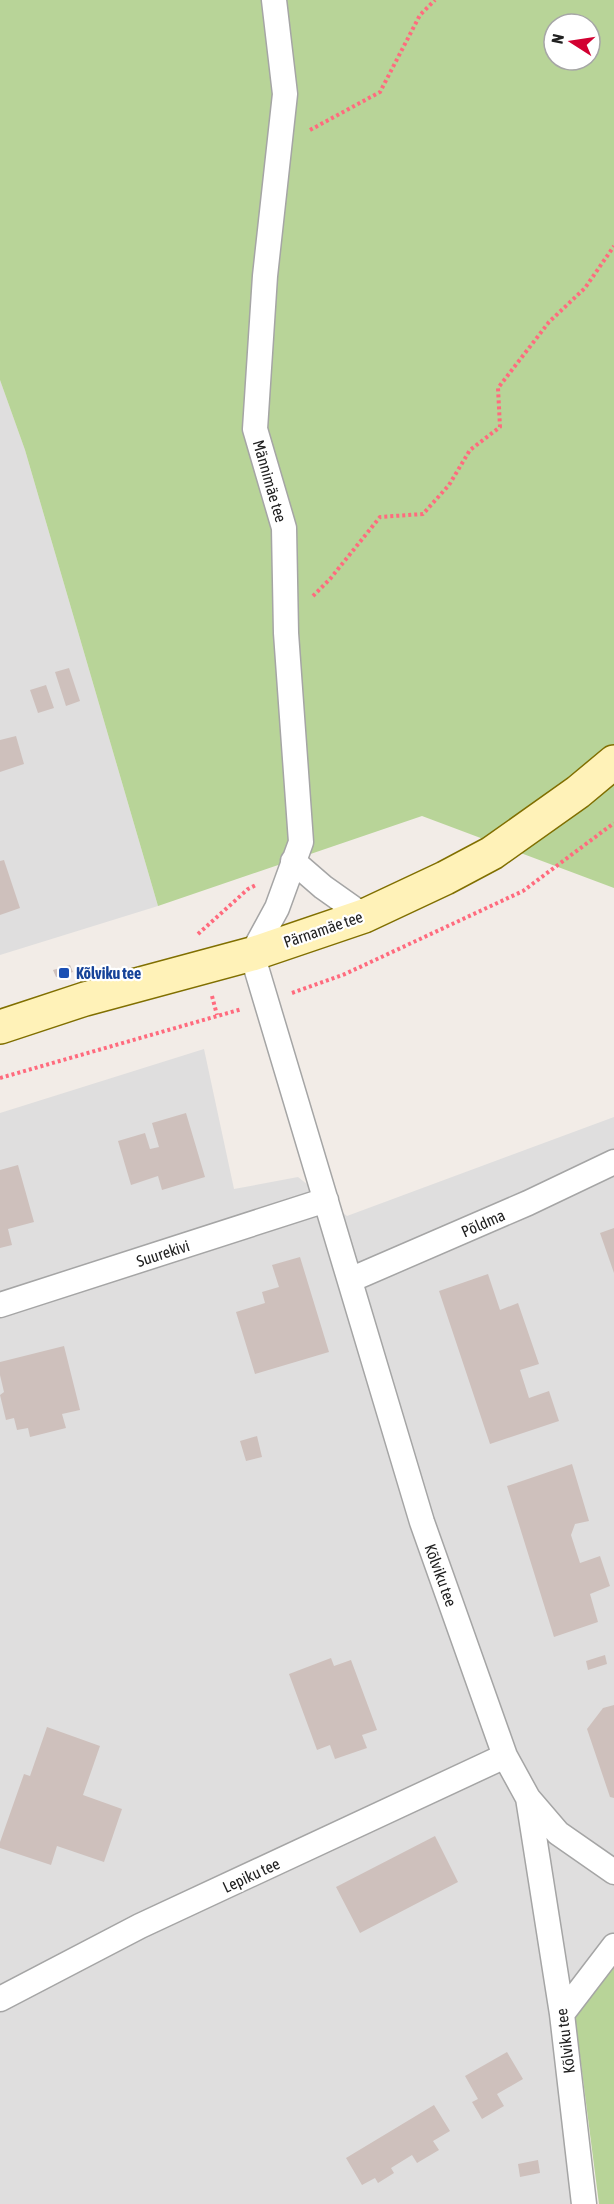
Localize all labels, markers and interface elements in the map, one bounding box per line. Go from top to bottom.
north arrow [542,12,602,72]
text: N [548,32,567,45]
street label: Männimäe tee [250,438,290,524]
street label: Pärnamäe tee [281,907,365,951]
place label: Kõlviku tee [76,964,141,982]
marker: Kõlviku tee [57,966,71,980]
street label: Põldma [458,1205,508,1241]
street label: Suurekivi [134,1236,192,1270]
street label: Kõlviku tee [421,1541,461,1609]
street label: Lepiku tee [220,1854,283,1897]
street label: Kõlviku tee [552,2008,578,2074]

